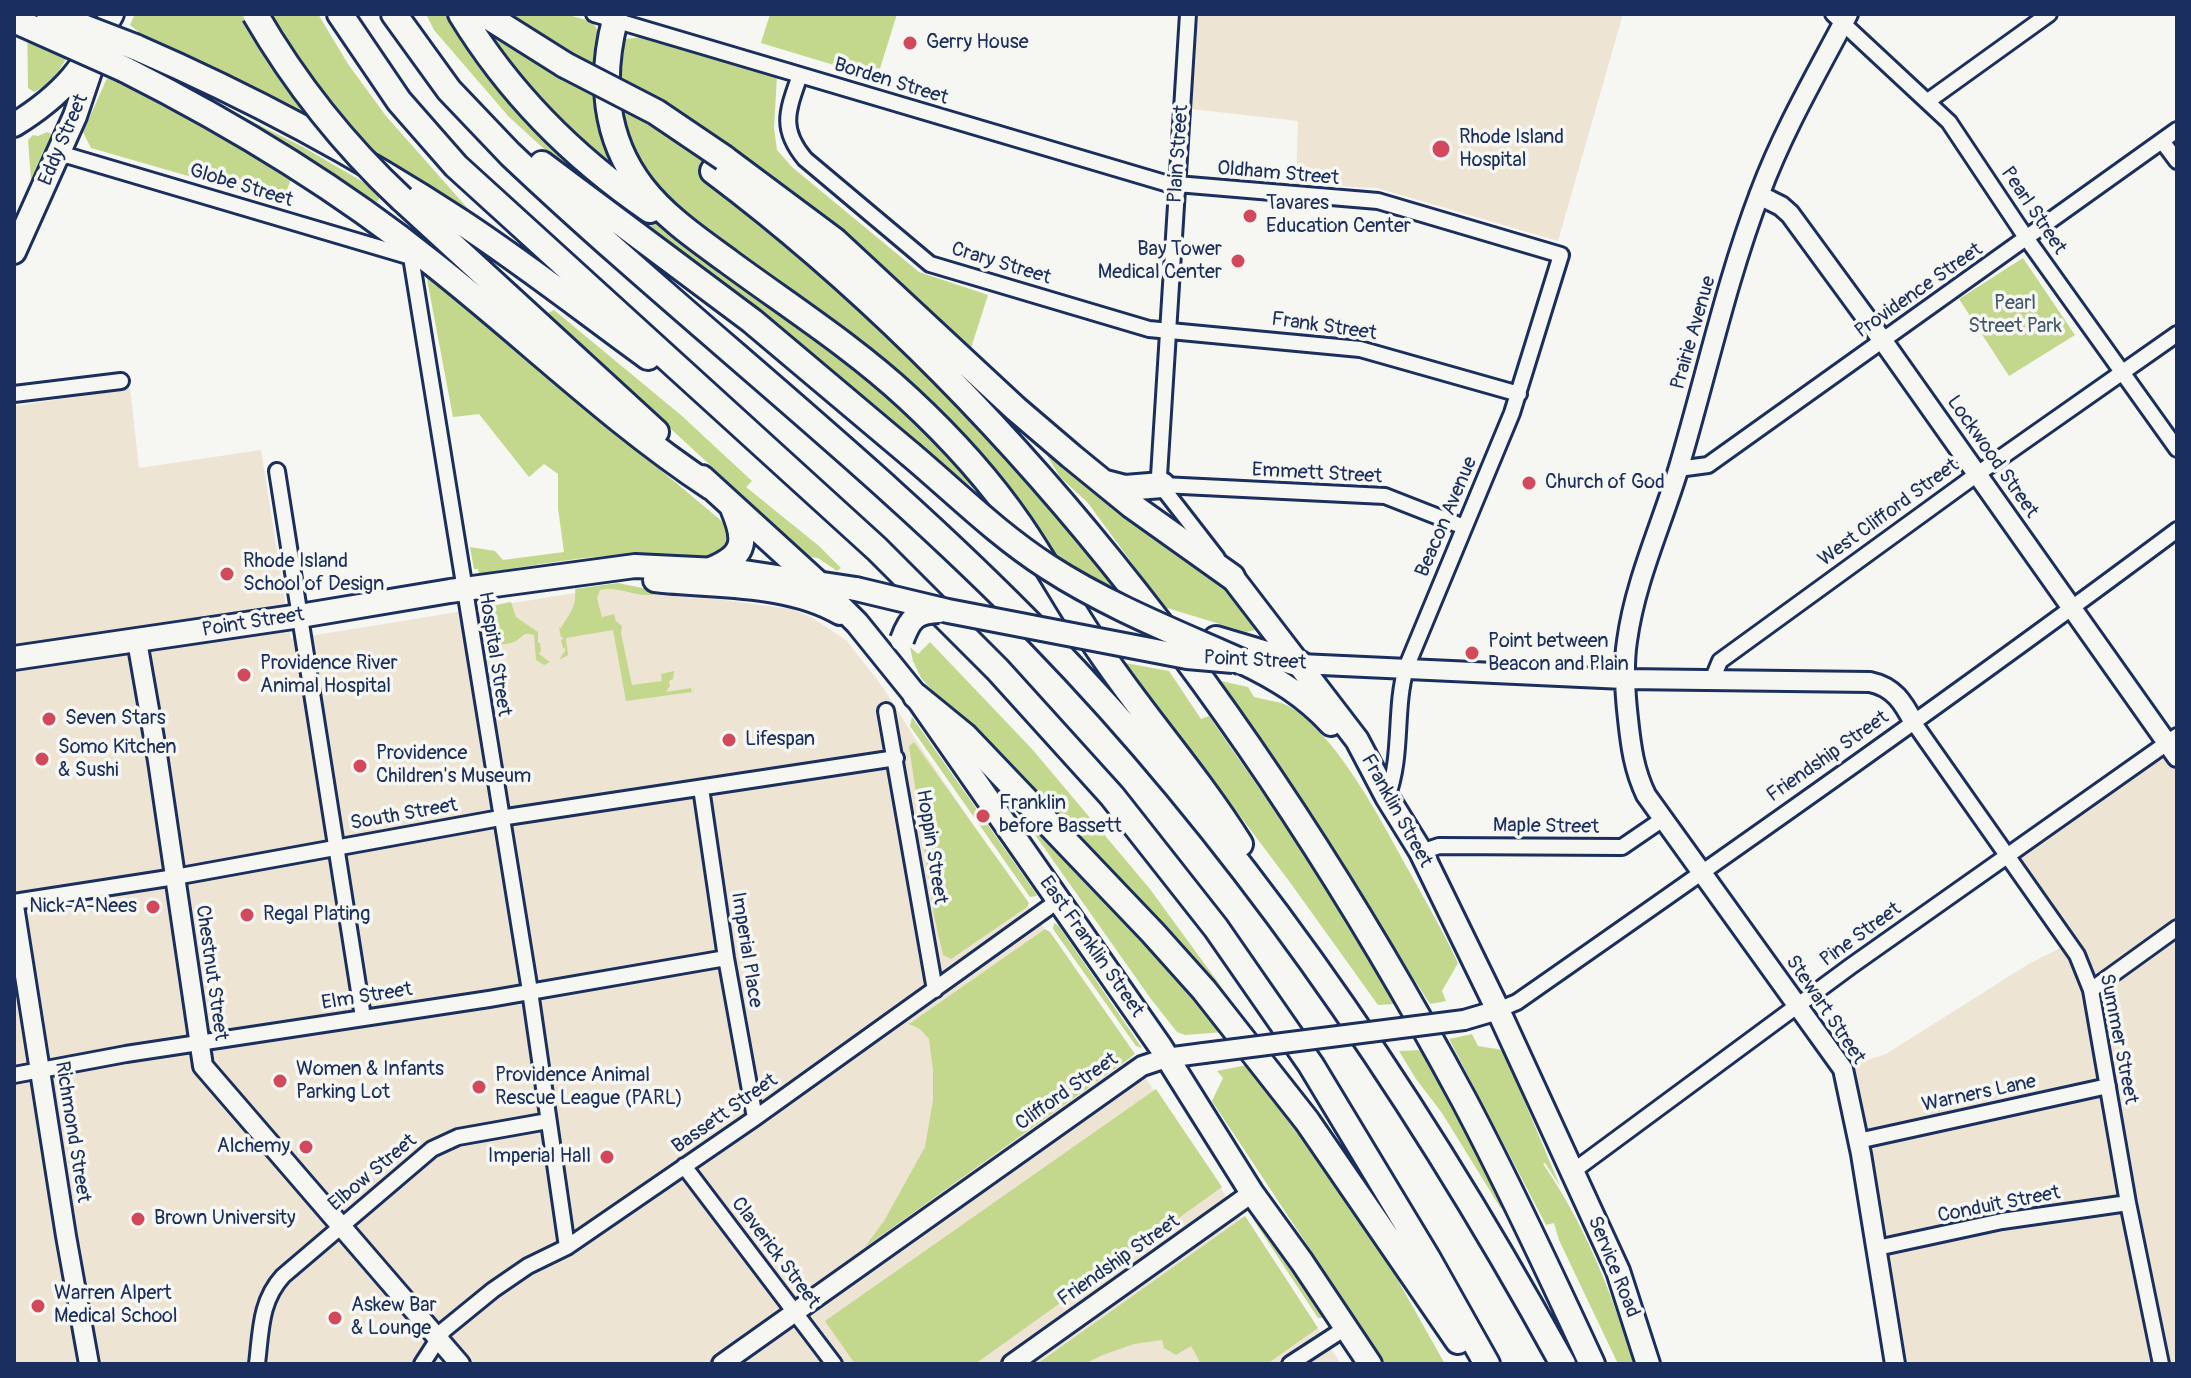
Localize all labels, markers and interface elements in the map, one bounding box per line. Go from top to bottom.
place label: Gerry House [926,31,1029,55]
marker: Gerry House [901,34,919,52]
street label: Borden Street [831,53,951,111]
street label: Eddy Street [34,91,94,189]
street label: Plain Street [1164,104,1194,204]
place label: Rhode Island Hospital [1459,126,1564,173]
marker: Rhode Island Hospital [1430,138,1452,160]
street label: Oldham Street [1216,157,1340,191]
street label: Globe Street [186,159,296,213]
street label: Pearl Street [1995,163,2071,259]
place label: Tavares Education Center [1266,192,1411,239]
marker: Tavares Education Center [1241,207,1259,225]
street label: Crary Street [948,237,1054,291]
place label: Bay Tower Medical Center [1098,238,1222,285]
street label: Providence Street [1851,238,1987,344]
marker: Bay Tower Medical Center [1229,252,1247,270]
street label: Prairie Avenue [1666,273,1722,393]
park label: Pearl Street Park [1968,292,2062,339]
street label: Frank Street [1270,308,1378,346]
street label: Lockwood Street [1941,391,2043,523]
street label: Beacon Avenue [1411,453,1483,581]
street label: West Clifford Street [1814,454,1964,572]
street label: Emmett Street [1251,459,1383,489]
place label: Church of God [1545,471,1665,495]
marker: Church of God [1520,474,1538,492]
place label: Rhode Island School of Design [243,550,384,597]
marker: Rhode Island School of Design [218,565,236,583]
street label: Hospital Street [472,590,516,718]
street label: Point Street [200,603,306,643]
place label: Point between Beacon and Plain [1488,630,1629,677]
marker: Point between Beacon and Plain [1463,644,1481,662]
street label: Point Street [1203,646,1307,676]
place label: Providence River Animal Hospital [260,652,398,699]
marker: Providence River Animal Hospital [235,666,253,684]
street label: Friendship Street [1762,706,1894,808]
place label: Seven Stars [65,707,166,731]
marker: Seven Stars [40,710,58,728]
place label: Lifespan [745,728,815,752]
marker: Lifespan [720,731,738,749]
place label: Somo Kitchen & Sushi [58,736,177,783]
place label: Providence Children's Museum [376,742,531,789]
marker: Somo Kitchen & Sushi [33,750,51,768]
street label: Franklin Street [1355,750,1437,872]
marker: Providence Children's Museum [351,757,369,775]
street label: Hoppin Street [910,788,952,906]
place label: Franklin before Bassett [999,792,1122,839]
street label: South Street [349,794,459,836]
marker: Franklin before Bassett [974,807,992,825]
street label: Maple Street [1493,814,1599,840]
street label: East Franklin Street [1033,872,1149,1022]
street label: Imperial Place [725,890,767,1010]
place label: Nick-A-Nees [29,895,137,919]
marker: Nick-A-Nees [144,898,162,916]
street label: Pine Street [1816,898,1906,972]
place label: Regal Plating [263,903,370,927]
street label: Chestnut Street [190,904,232,1042]
marker: Regal Plating [238,906,256,924]
street label: Stewart Street [1780,951,1870,1069]
street label: Summer Street [2094,972,2142,1106]
street label: Elm Street [320,978,414,1016]
street label: Clifford Street [1011,1048,1123,1136]
place label: Women & Infants Parking Lot [296,1058,444,1105]
street label: Richmond Street [49,1060,95,1204]
place label: Providence Animal Rescue League (PARL) [495,1064,683,1111]
street label: Bassett Street [668,1069,782,1159]
street label: Warners Lane [1920,1070,2038,1118]
marker: Women & Infants Parking Lot [271,1072,289,1090]
marker: Providence Animal Rescue League (PARL) [470,1078,488,1096]
street label: Elbow Street [324,1129,422,1217]
place label: Alchemy [217,1135,290,1159]
marker: Alchemy [297,1138,315,1156]
place label: Imperial Hall [488,1145,591,1169]
marker: Imperial Hall [598,1148,616,1166]
street label: Conduit Street [1936,1181,2062,1229]
street label: Claverick Street [725,1193,825,1313]
place label: Brown University [154,1207,296,1231]
marker: Brown University [129,1210,147,1228]
street label: Friendship Street [1053,1210,1185,1312]
street label: Service Road [1582,1213,1644,1321]
place label: Warren Alpert Medical School [54,1282,178,1329]
place label: Askew Bar & Lounge [351,1294,437,1341]
marker: Warren Alpert Medical School [29,1297,47,1315]
marker: Askew Bar & Lounge [326,1309,344,1327]

